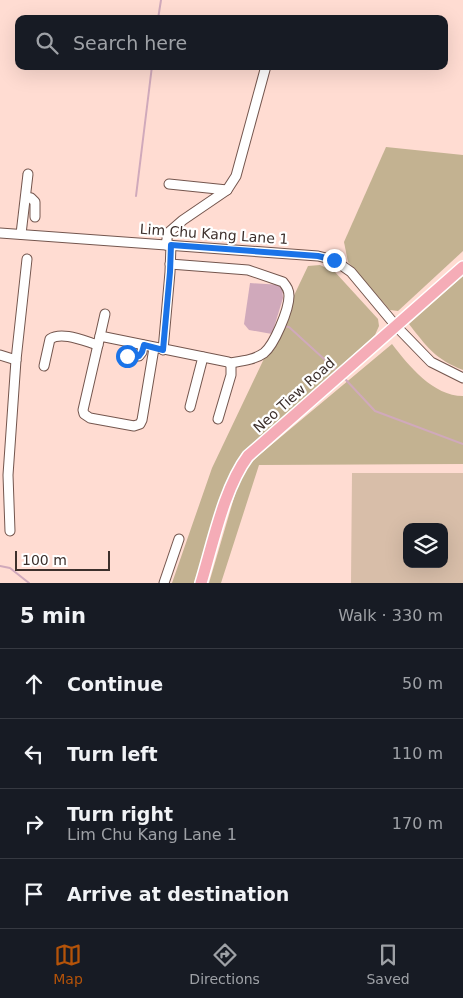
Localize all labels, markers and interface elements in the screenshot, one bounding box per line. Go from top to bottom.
search box [15,15,448,70]
icon: search [33,29,61,57]
text: Search here [73,32,187,54]
street label: Lim Chu Kang Lane 1 [139,221,289,247]
route end [323,249,346,272]
route start [116,345,139,368]
street label: Neo Tiew Road [250,354,338,436]
map controls [403,523,448,568]
button: layers [403,523,448,568]
scale bar [15,548,110,571]
text: 100 m [22,552,67,568]
text: 5 min [20,604,86,628]
text: Walk · 330 m [338,606,443,625]
icon: ahead [20,670,48,698]
text: Continue [67,673,163,695]
text: 50 m [402,674,443,693]
icon: left [20,740,48,768]
text: Turn left [67,743,158,765]
text: 110 m [392,744,443,763]
text: Turn right [67,803,173,825]
icon: right [20,810,48,838]
text: 170 m [392,814,443,833]
text: Lim Chu Kang Lane 1 [67,825,237,844]
icon: arrive [20,880,48,908]
text: Arrive at destination [67,883,289,905]
tab: Map [53,941,83,987]
tab: Directions [189,941,260,987]
tab: Saved [366,941,410,987]

